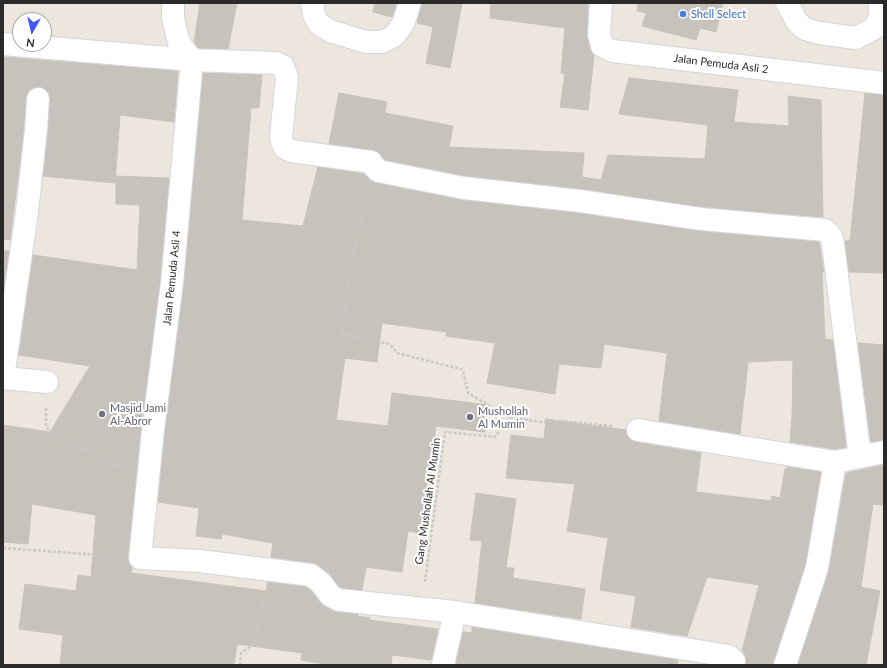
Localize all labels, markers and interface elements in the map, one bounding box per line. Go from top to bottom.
place label: Shell Select [691,7,746,21]
marker: Shell Select [678,9,688,19]
north arrow [12,12,52,52]
text: N [25,36,36,50]
street label: Jalan Pemuda Asli 2 [673,52,769,76]
street label: Jalan Pemuda Asli 4 [160,230,184,326]
place label: Masjid Jami Al-Abror [110,401,166,427]
place label: Mushollah Al Mumin [478,404,528,430]
marker: Masjid Jami Al-Abror [97,409,107,419]
marker: Mushollah Al Mumin [465,412,475,422]
street label: Gang Mushollah Al Mumin [413,437,443,565]

